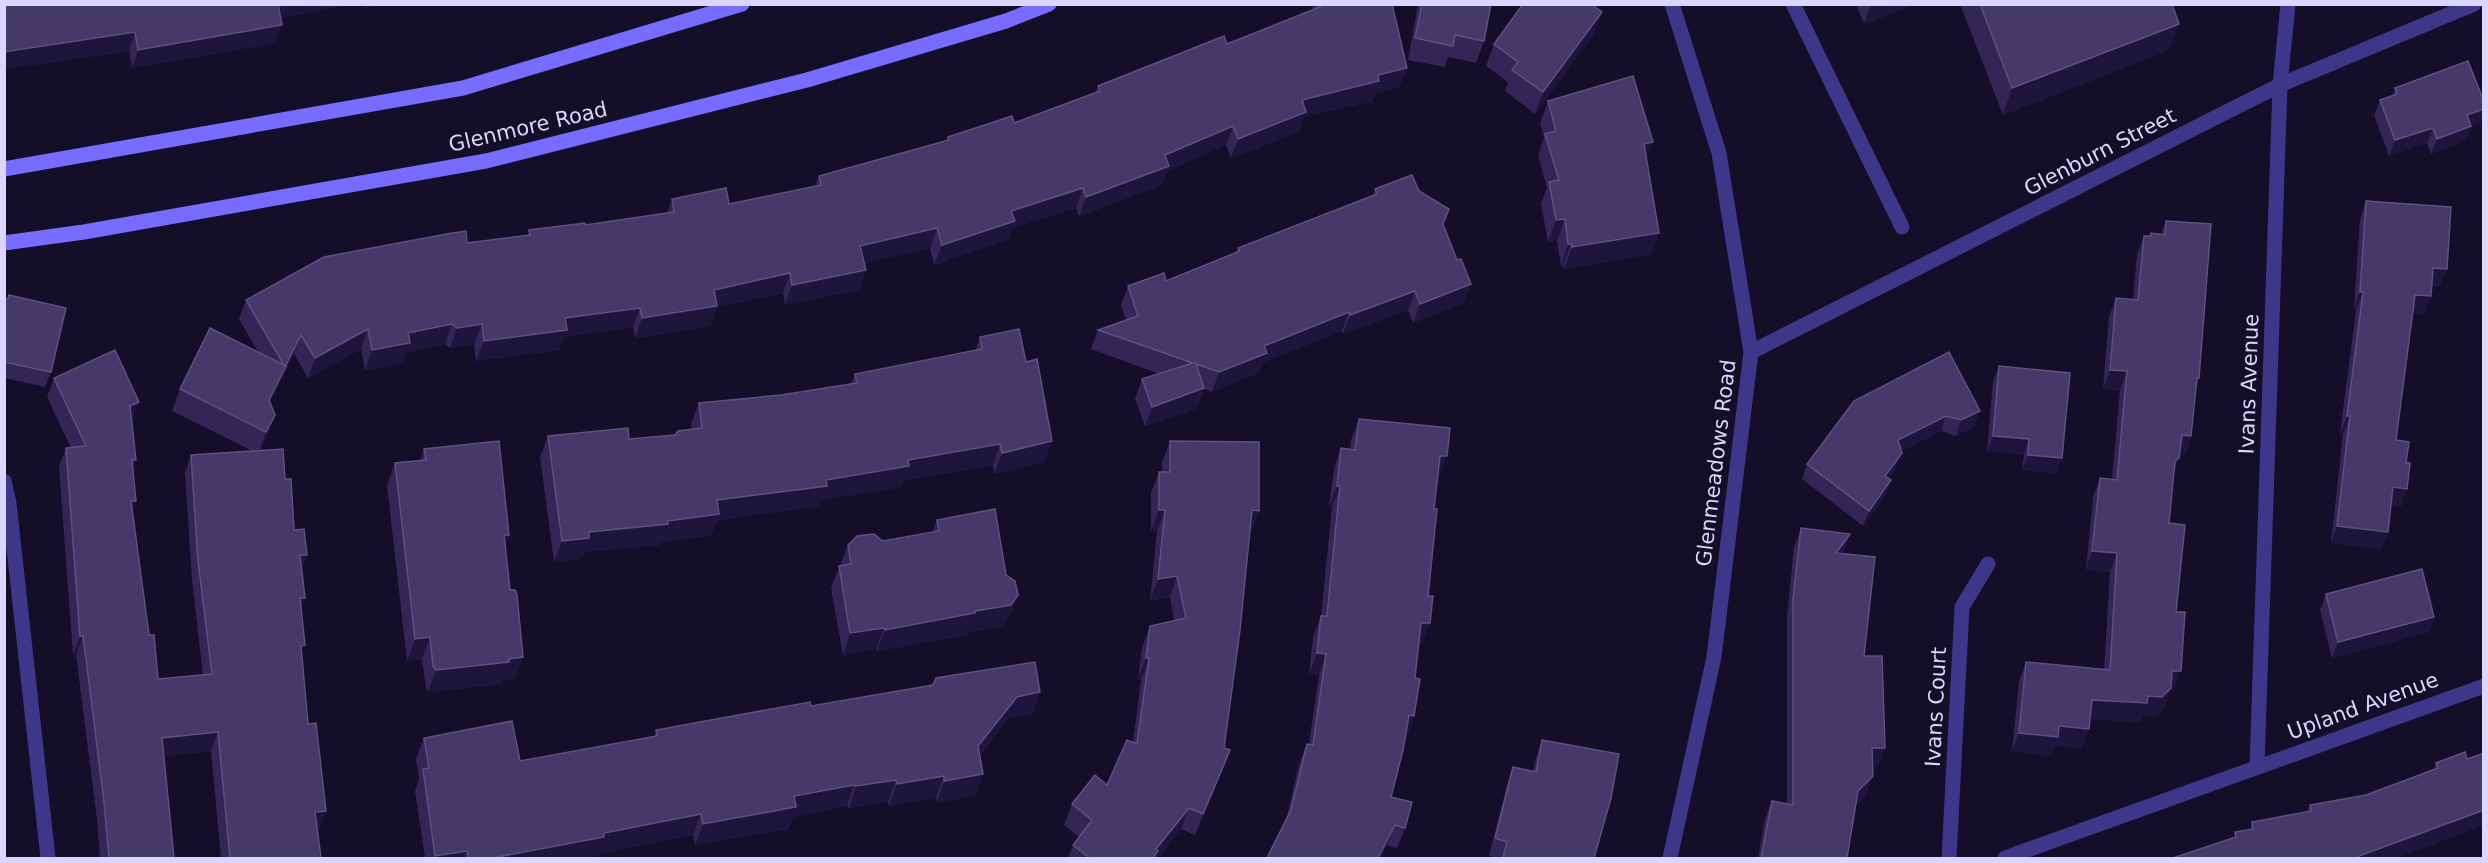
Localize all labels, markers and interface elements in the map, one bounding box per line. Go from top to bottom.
street label: Glenmore Road [446,97,610,157]
street label: Glenburn Street [2020,103,2180,201]
street label: Ivans Avenue [2235,313,2263,455]
street label: Glenmeadows Road [1691,358,1741,568]
street label: Ivans Court [1921,646,1951,768]
street label: Upland Avenue [2284,668,2442,744]

